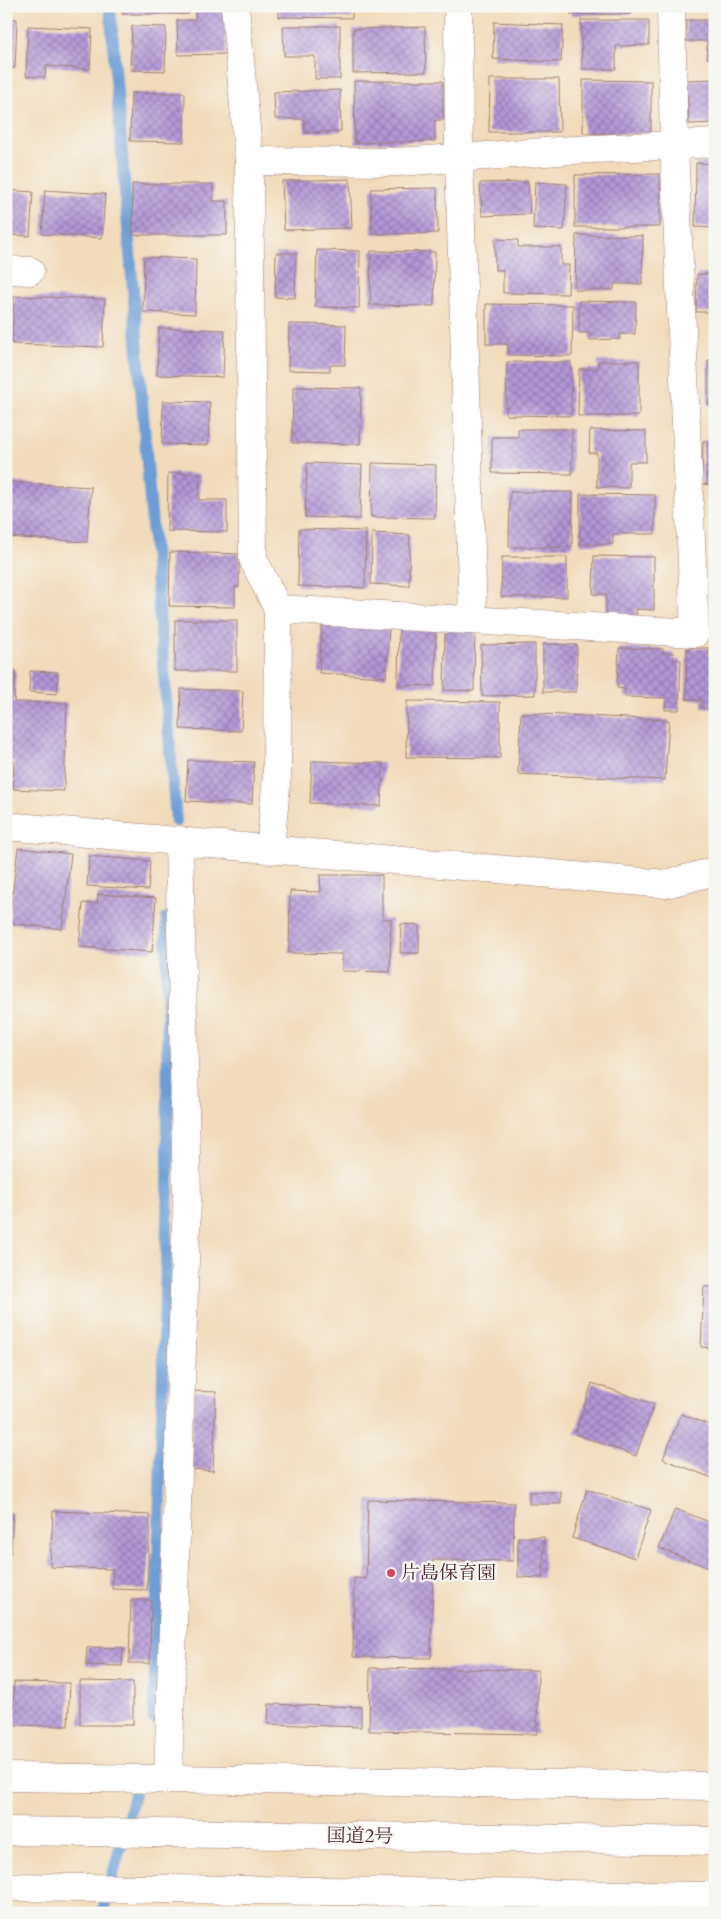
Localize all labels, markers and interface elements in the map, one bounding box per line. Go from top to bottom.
place label: 片島保育園 [401,1560,496,1586]
marker: 片島保育園 [385,1567,397,1579]
street label: 国道2号 [326,1822,394,1850]

